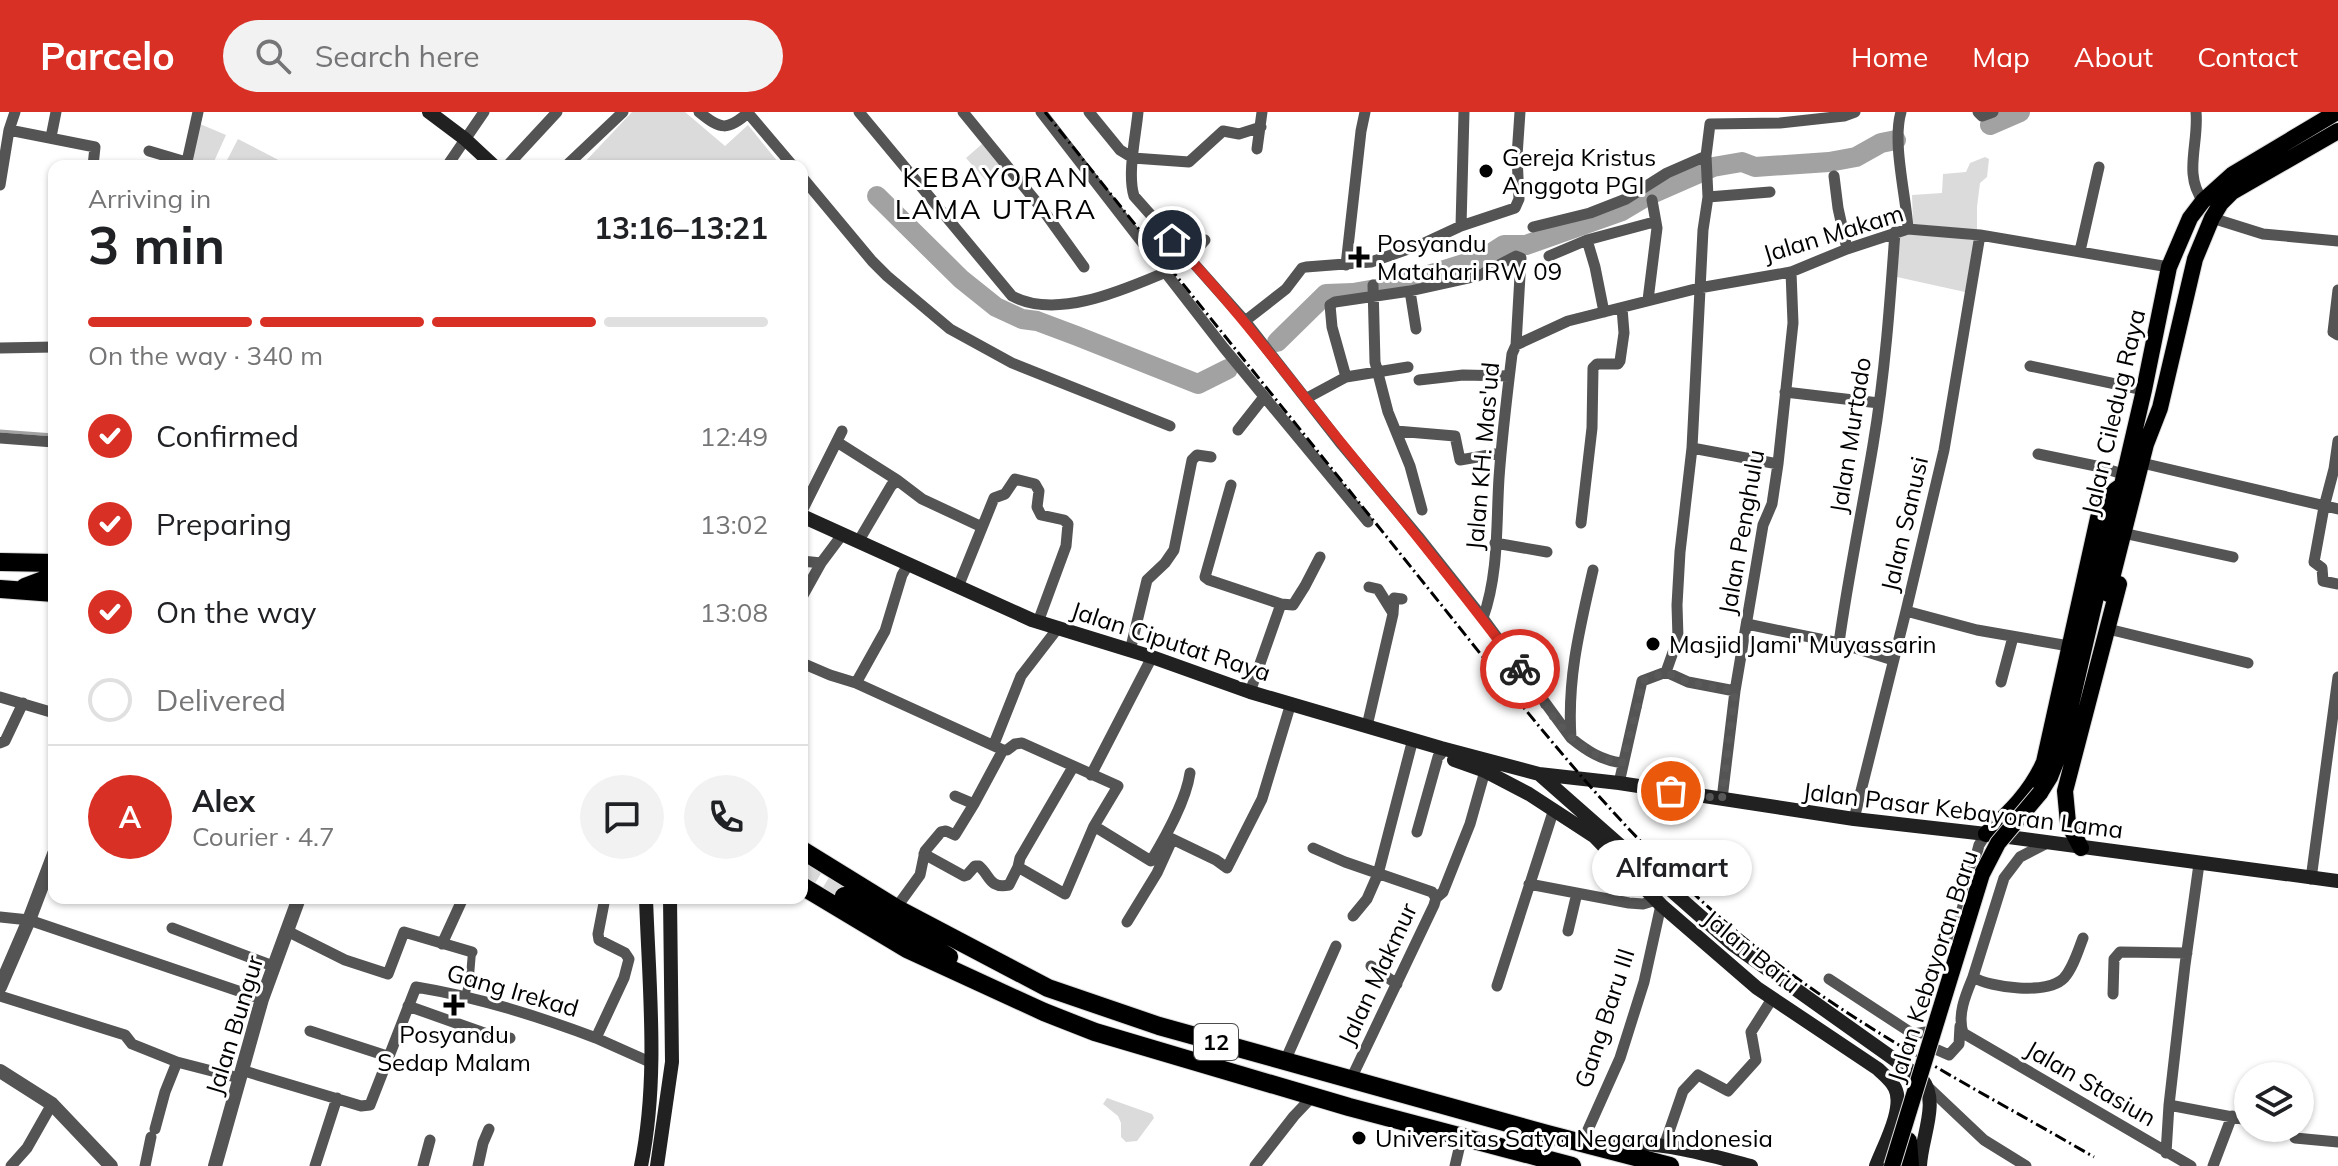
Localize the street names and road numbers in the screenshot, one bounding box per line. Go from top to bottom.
street label: Jalan Makam [1759,197,1907,269]
street label: Jalan Ciledug Raya [2075,306,2151,518]
street label: Jalan Murtado [1823,355,1877,515]
street label: Jalan KH. Mas'ud [1459,361,1505,551]
street label: Jalan Penghulu [1712,447,1770,617]
street label: Jalan Sanusi [1874,454,1934,594]
street label: Jalan Ciputat Raya [1067,595,1275,687]
street label: Jalan Pasar Kebayoran Lama [1801,775,2125,845]
street label: Jalan Kebayoran Baru [1880,846,1984,1086]
street label: Jalan Makmur [1331,898,1423,1050]
street label: Jalan Baru [1697,903,1807,999]
street label: Gang Baru III [1567,944,1641,1092]
street label: Jalan Bungur [199,951,269,1098]
street label: Gang Irekad [444,957,582,1023]
road number: 12 [1194,1024,1238,1060]
street label: Jalan Stasiun [2020,1034,2162,1132]

